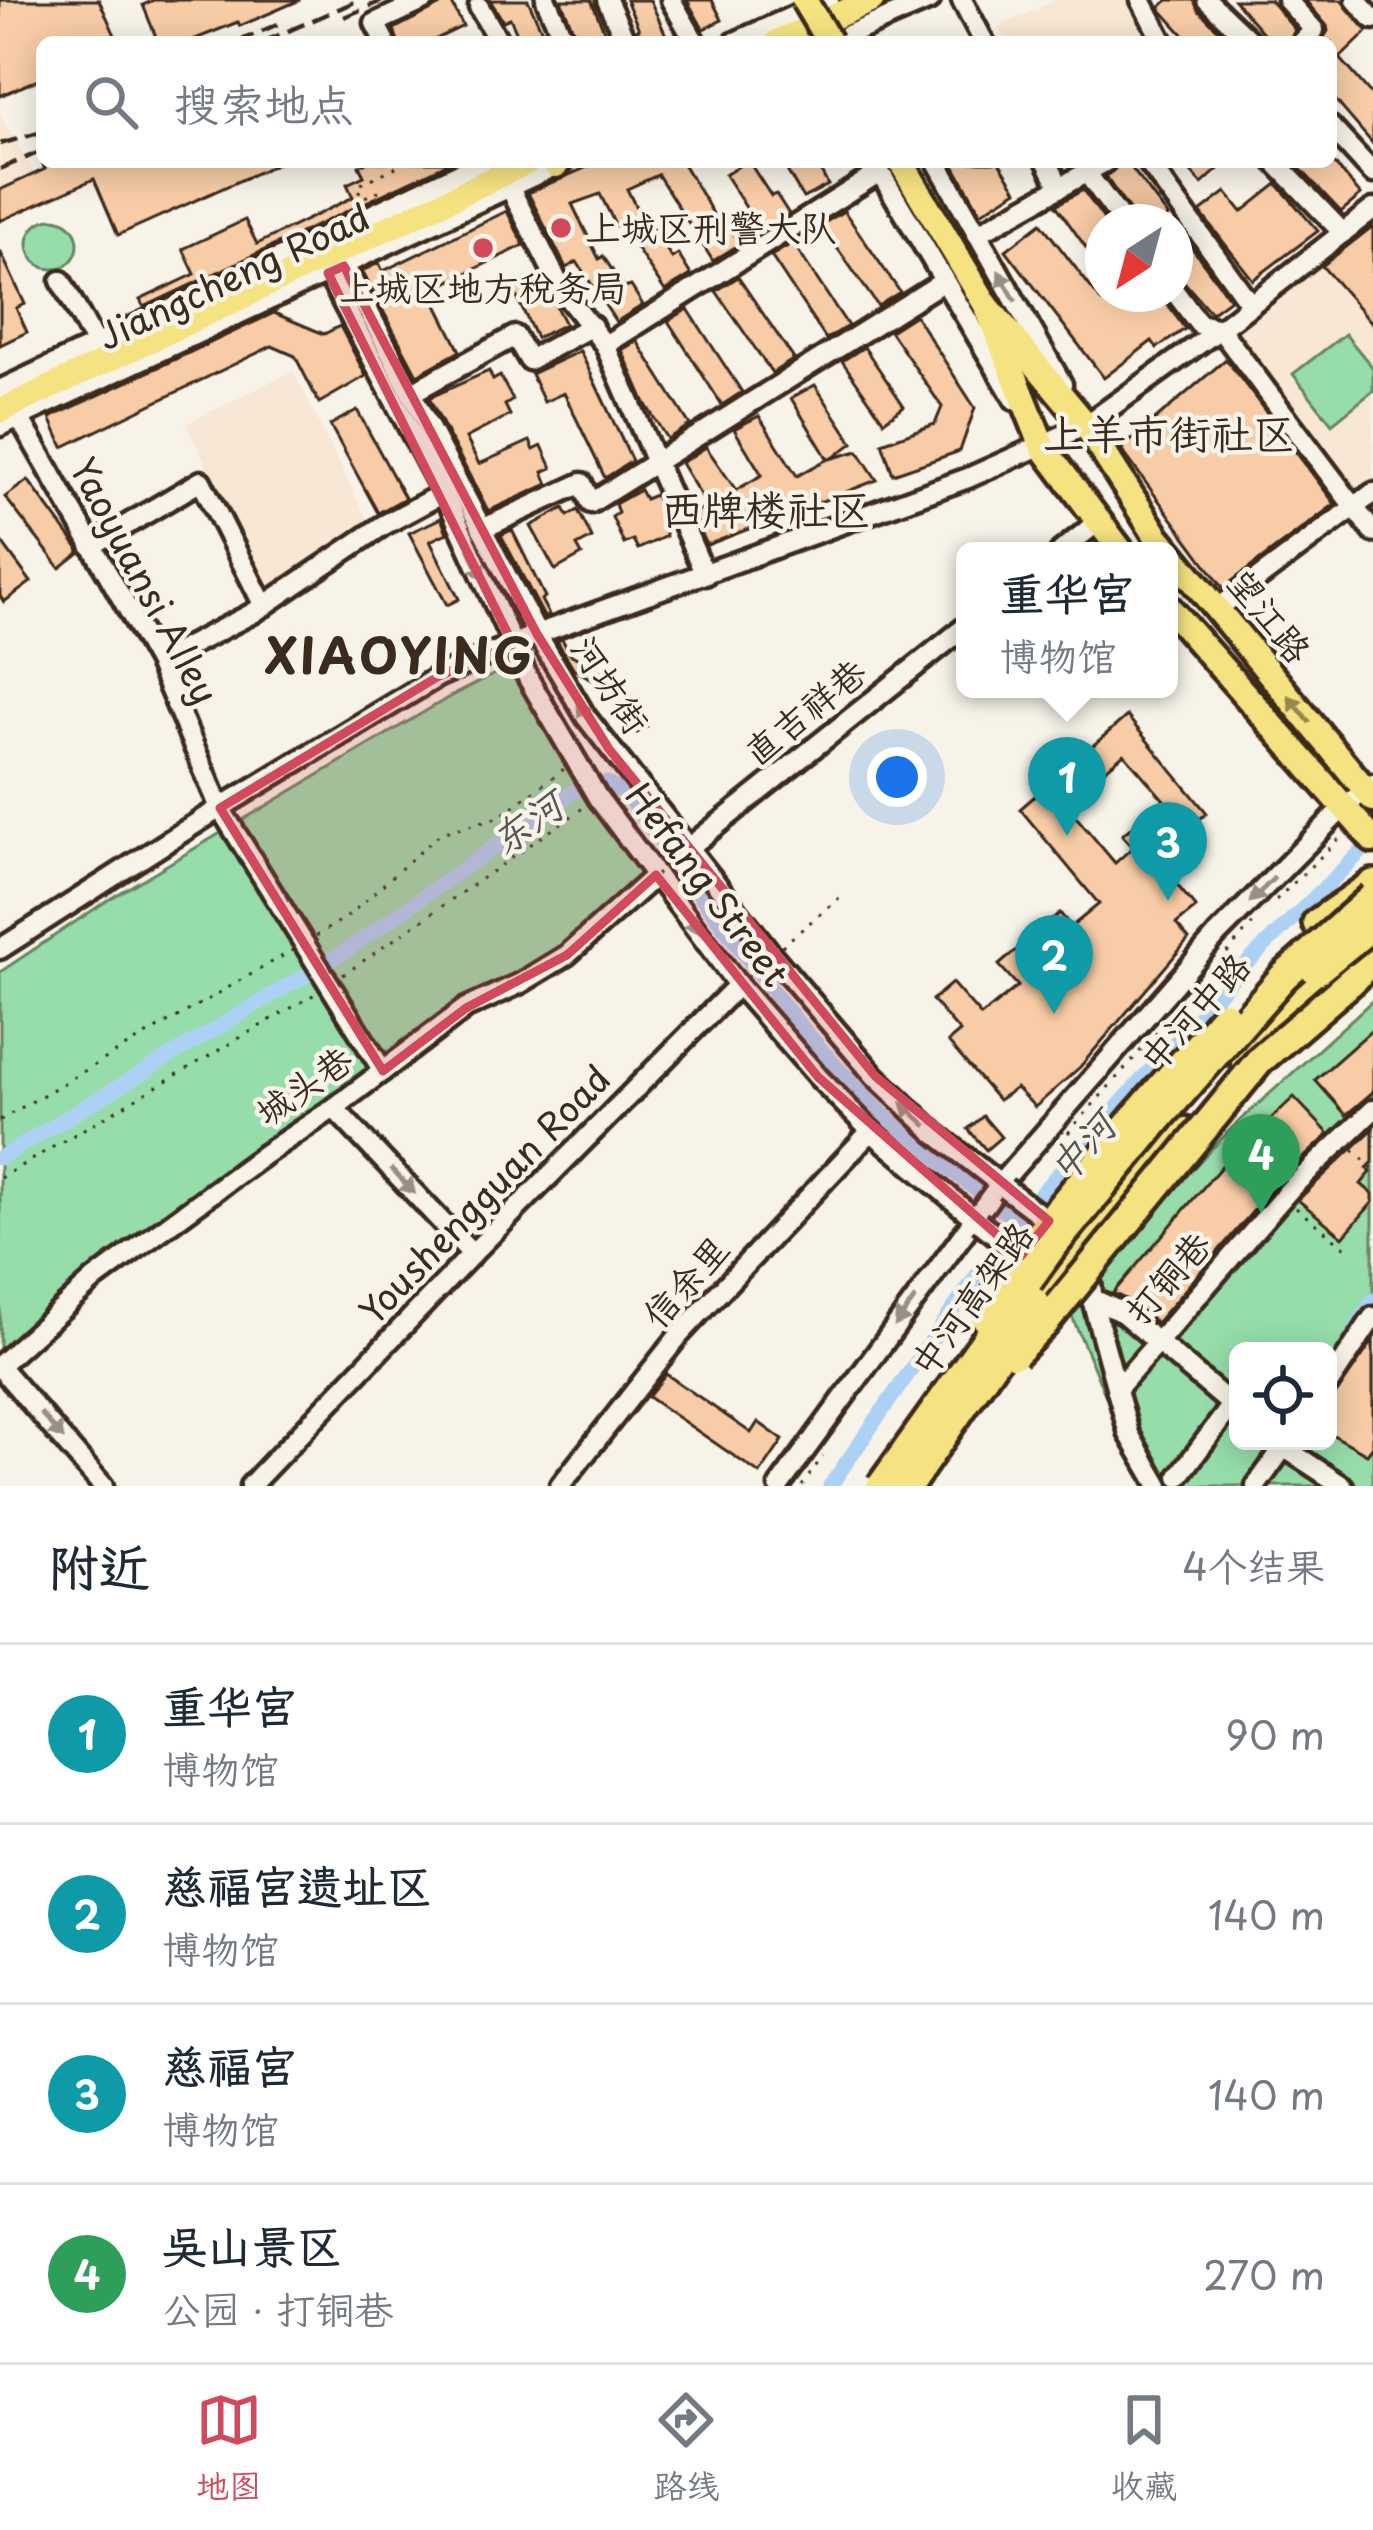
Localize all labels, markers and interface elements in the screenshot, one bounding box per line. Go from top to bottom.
search box [36,36,1337,168]
text: 搜索地点 [174,68,354,136]
icon: search [78,69,144,135]
street label: Jiangcheng Road [88,189,378,362]
place label: 上城区刑警大队 [585,199,837,253]
north arrow [1085,204,1193,312]
marker: 上城区刑警大队 [548,215,574,241]
marker: 上城区地方税务局 [470,235,496,261]
place label: 上城区地方税务局 [339,259,627,313]
one-way arrow [997,269,1018,304]
district label: 上羊市街社区 [1043,400,1295,463]
street label: Yaoyuansi Alley [58,447,234,713]
district label: 西牌楼社区 [661,476,871,539]
popup [956,542,1178,698]
one-way arrow [467,547,487,582]
street label: 望江路 [1216,556,1326,674]
text: 重华宫 [999,557,1135,625]
district label: XIAOYING [264,618,535,690]
street label: 河坊街 [559,624,664,744]
text: 博物馆 [999,625,1117,684]
street label: 直吉祥巷 [731,644,877,777]
one-way arrow [1286,693,1312,724]
one-way arrow [576,700,598,733]
pin: 1 [1028,737,1106,836]
your location [867,747,927,807]
street label: Hefang Street [614,770,803,997]
water label: 东河 [477,771,579,867]
pin: 3 [1129,802,1207,901]
one-way arrow [1248,875,1276,904]
one-way arrow [677,904,701,935]
pin: 2 [1015,915,1093,1014]
street label: 中河中路 [1125,939,1262,1082]
street label: 城头巷 [243,1031,363,1137]
street label: Youshengguan Road [345,1052,622,1335]
water label: 中河 [1032,1092,1132,1194]
one-way arrow [900,1100,929,1128]
pin: 4 [1222,1114,1300,1213]
one-way arrow [389,1166,416,1195]
street label: 中河高架路 [896,1209,1045,1387]
street label: 打铜巷 [1111,1218,1222,1335]
street label: 信余里 [628,1222,741,1339]
one-way arrow [894,1296,917,1328]
map controls [1229,1342,1337,1450]
button: locate [1229,1342,1337,1450]
one-way arrow [38,1411,64,1441]
text: 附近 [48,1526,150,1603]
text: 4个结果 [1182,1535,1325,1594]
text: 重华宫 [162,1670,297,1738]
text: 1 [78,1704,96,1763]
text: 90 m [1225,1704,1325,1763]
text: 博物馆 [162,1738,279,1797]
text: 慈福宫遗址区 [162,1850,432,1918]
text: 2 [73,1884,101,1943]
text: 140 m [1208,1884,1325,1943]
text: 博物馆 [162,1918,279,1977]
text: 慈福宫 [162,2030,297,2098]
text: 3 [74,2064,100,2123]
text: 140 m [1208,2064,1325,2123]
text: 博物馆 [162,2098,279,2157]
text: 吴山景区 [162,2210,342,2278]
text: 4 [74,2244,100,2303]
text: 270 m [1203,2244,1325,2303]
text: 公园 · 打铜巷 [162,2278,394,2337]
tab: 地图 [196,2387,262,2509]
tab: 路线 [653,2387,719,2509]
tab: 收藏 [1111,2387,1177,2509]

